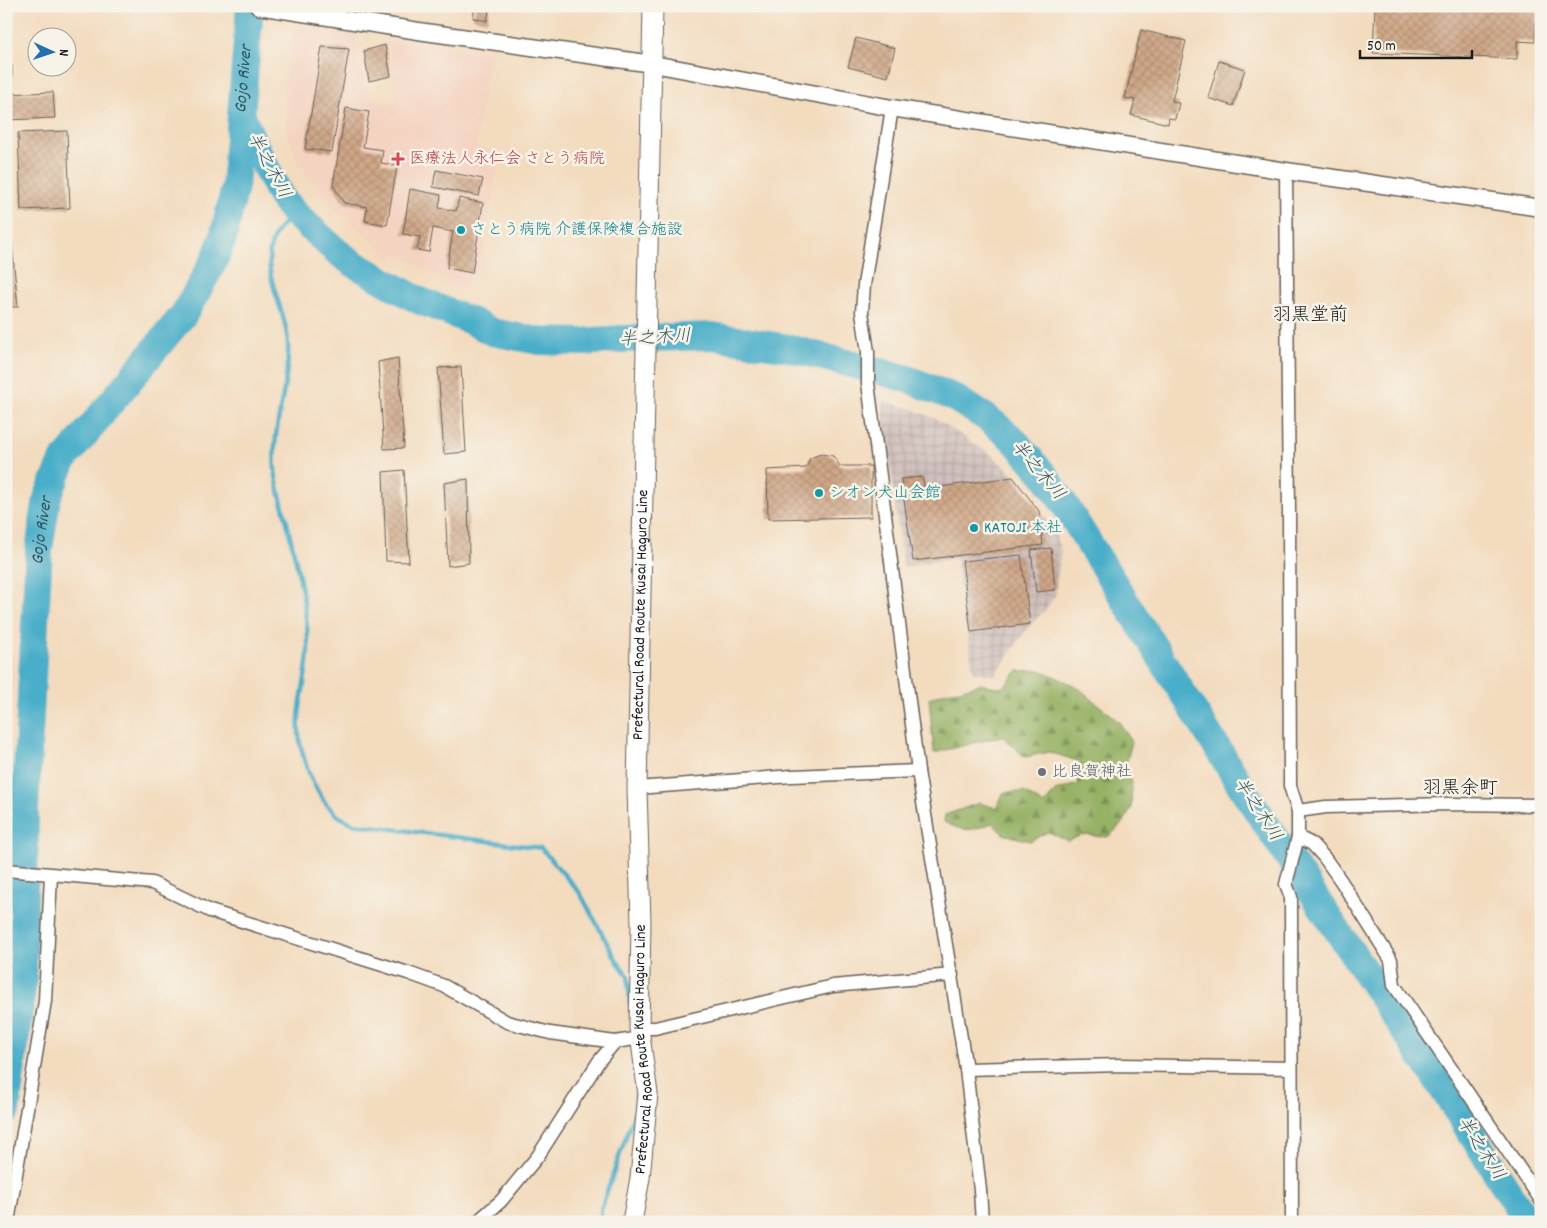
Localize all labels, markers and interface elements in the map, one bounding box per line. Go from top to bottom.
north arrow [28,28,78,78]
scale bar [1360,28,1472,60]
text: 50 m [1367,36,1396,58]
water label: Gojo River [229,42,259,114]
text: N [53,49,73,57]
water label: 半之木川 [240,128,296,204]
place label: 医療法人永仁会 さとう病院 [409,148,605,171]
marker: 医療法人永仁会 さとう病院 [391,152,405,166]
place label: さとう病院 介護保険複合施設 [471,219,683,242]
marker: さとう病院 介護保険複合施設 [455,224,467,236]
district label: 羽黒堂前 [1272,303,1348,330]
water label: 半之木川 [618,325,692,353]
water label: 半之木川 [1004,435,1070,507]
place label: シオン犬山会館 [829,482,941,505]
marker: シオン犬山会館 [813,487,825,499]
street label: Prefectural Road Route Kusai Haguro Line [626,489,655,740]
water label: Gojo River [26,493,60,565]
place label: KATOJI 本社 [984,517,1062,540]
marker: KATOJI 本社 [968,522,980,534]
place label: 比良賀神社 [1052,761,1132,784]
marker: 比良賀神社 [1036,766,1048,778]
water label: 半之木川 [1227,773,1287,847]
district label: 羽黒余町 [1422,776,1498,803]
street label: Prefectural Road Route Kusai Haguro Line [627,924,660,1175]
water label: 半之木川 [1450,1112,1510,1186]

